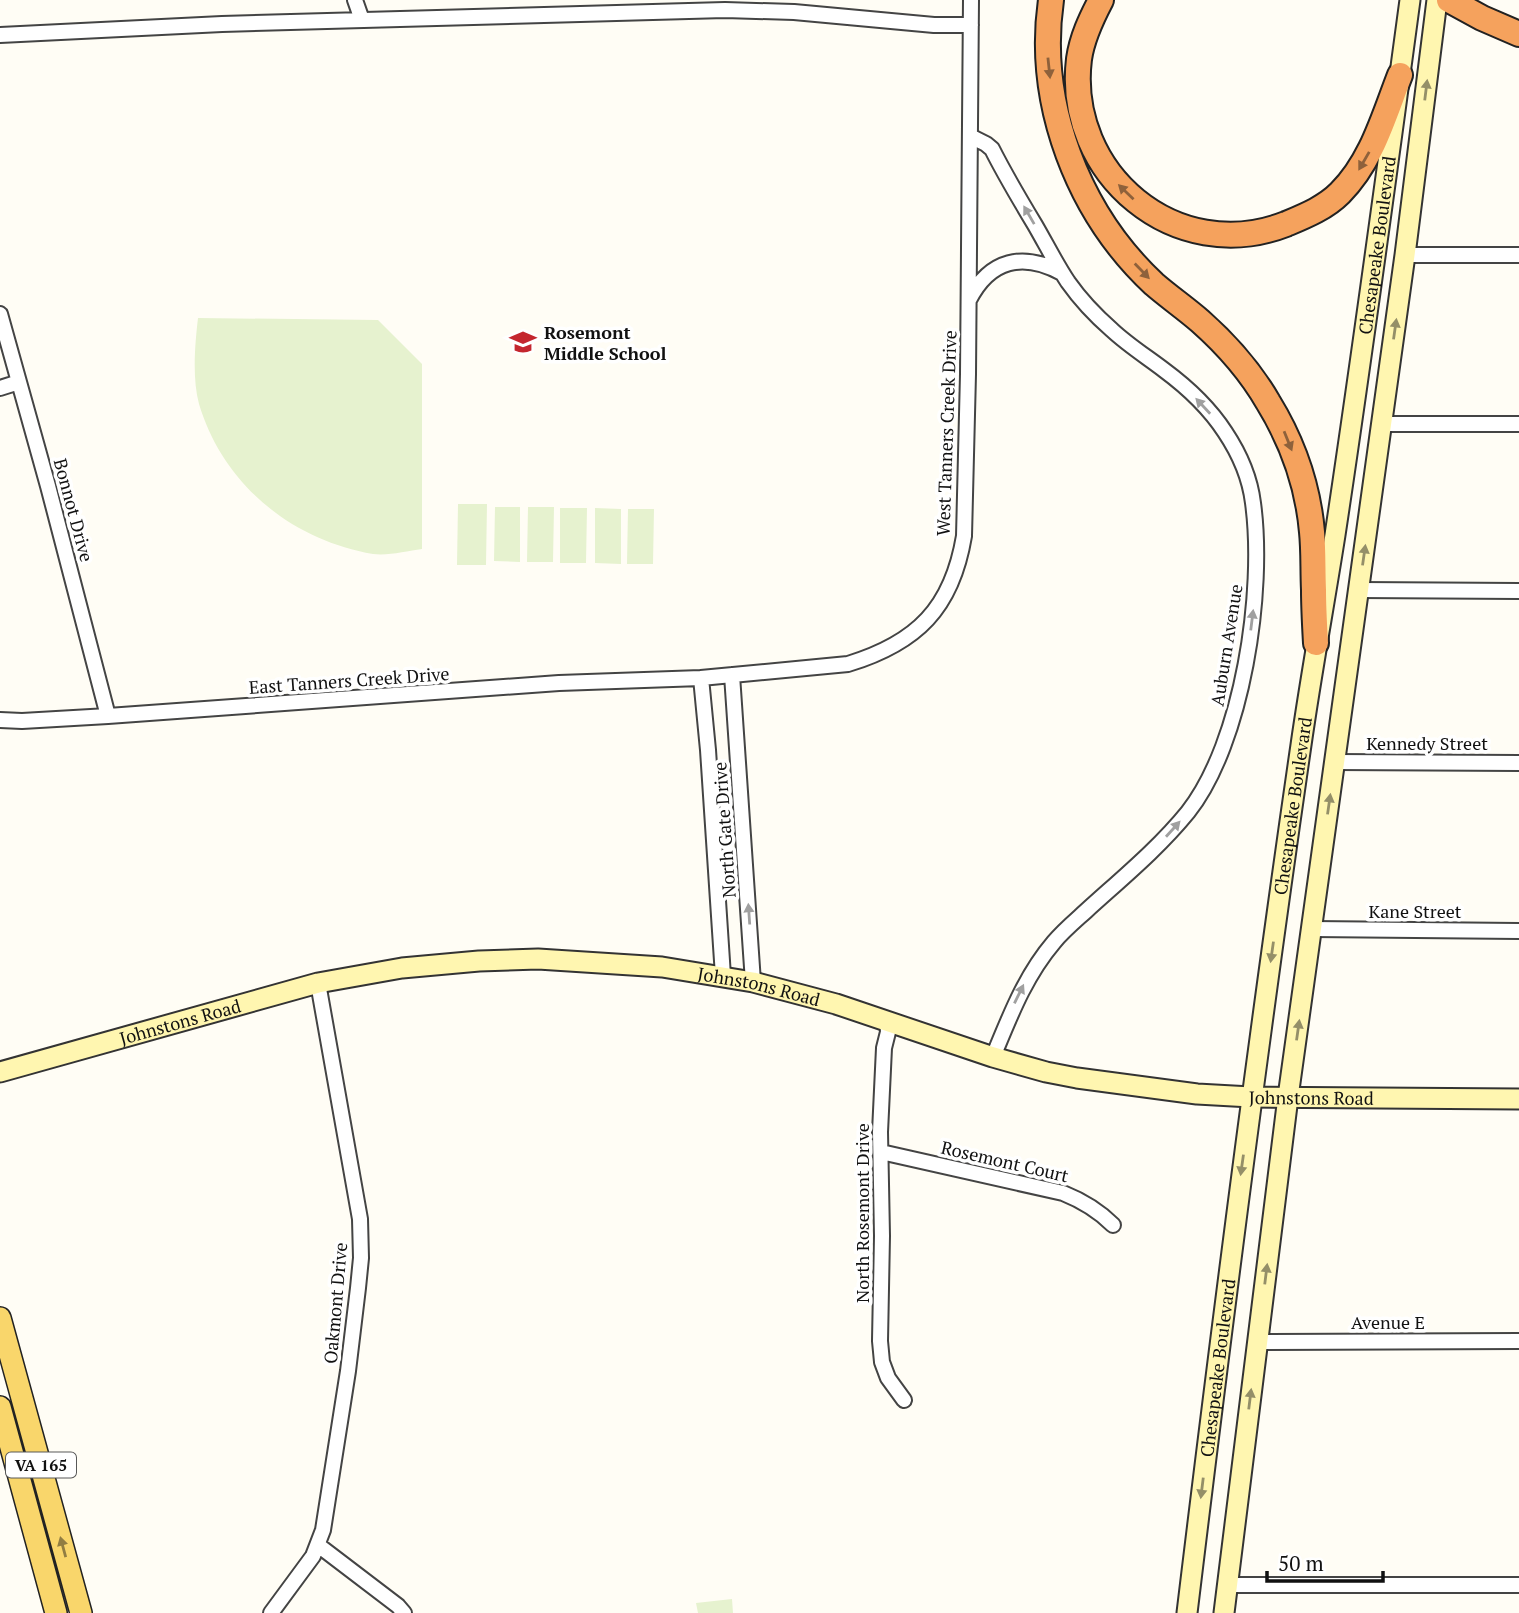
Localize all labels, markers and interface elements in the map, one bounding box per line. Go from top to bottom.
one-way arrow [1044,57,1055,79]
one-way arrow [1421,79,1432,101]
one-way arrow [1358,151,1370,170]
street label: Chesapeake Boulevard [1352,154,1401,336]
one-way arrow [1118,184,1134,200]
one-way arrow [1023,205,1035,224]
one-way arrow [1133,262,1149,279]
one-way arrow [1390,318,1401,340]
place label: Rosemont Middle School [544,320,666,365]
school or university icon: Rosemont Middle School [508,327,538,357]
street label: West Tanners Creek Drive [930,330,962,536]
one-way arrow [1196,398,1212,415]
one-way arrow [1283,431,1294,452]
street label: Bonnot Drive [49,456,99,564]
one-way arrow [1359,543,1370,565]
street label: Auburn Avenue [1205,582,1247,708]
one-way arrow [1247,608,1258,630]
street label: East Tanners Creek Drive [248,661,450,699]
street label: Chesapeake Boulevard [1268,715,1317,896]
street label: Kennedy Street [1366,731,1488,755]
street label: North Gate Drive [707,761,741,899]
one-way arrow [1324,793,1335,815]
one-way arrow [1165,820,1181,838]
street label: Kane Street [1369,899,1462,923]
one-way arrow [743,903,754,925]
one-way arrow [1266,941,1277,963]
street label: Johnstons Road [696,961,823,1011]
one-way arrow [1014,984,1025,1004]
street label: Johnstons Road [117,993,243,1050]
one-way arrow [1292,1018,1303,1040]
street label: Johnstons Road [1249,1085,1374,1110]
street label: North Rosemont Drive [850,1123,874,1303]
street label: Rosemont Court [939,1135,1071,1187]
one-way arrow [1237,1154,1248,1176]
street label: Oakmont Drive [318,1241,352,1365]
one-way arrow [1260,1263,1271,1285]
street label: Chesapeake Boulevard [1194,1277,1240,1458]
street label: Avenue E [1351,1310,1425,1334]
one-way arrow [1245,1388,1256,1410]
road number: VA 165 [6,1452,76,1478]
one-way arrow [1197,1477,1208,1499]
one-way arrow [57,1536,68,1558]
scale bar [1267,1540,1382,1584]
text: 50 m [1278,1549,1324,1577]

